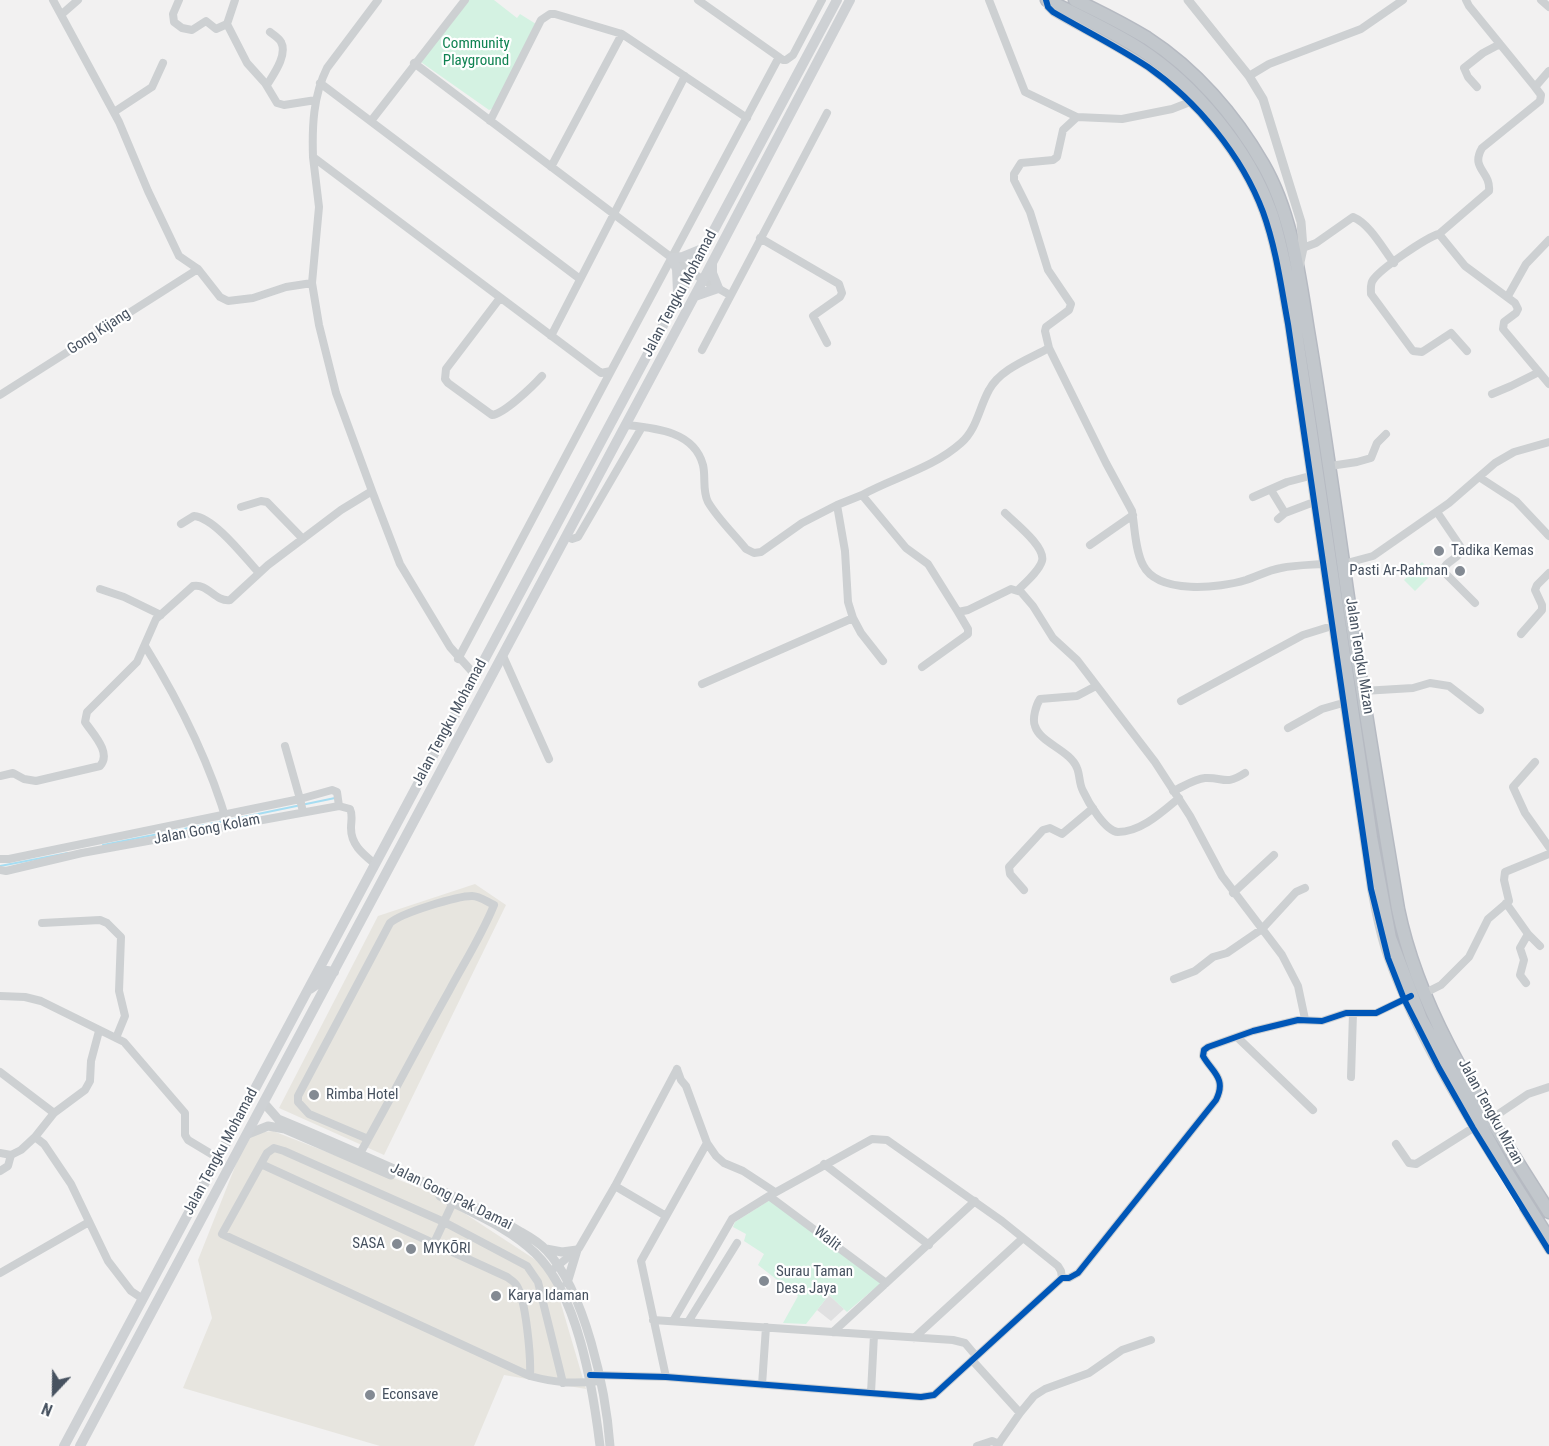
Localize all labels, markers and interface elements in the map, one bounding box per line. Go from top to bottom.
park label: Community Playground [442,35,510,70]
street label: Jalan Tengku Mohamad [639,227,721,361]
street label: Gong Kijang [64,305,134,359]
place label: Tadika Kemas [1451,542,1534,560]
marker: Tadika Kemas [1432,544,1446,558]
place label: Pasti Ar-Rahman [1349,562,1448,580]
marker: Pasti Ar-Rahman [1453,564,1467,578]
street label: Jalan Tengku Mizan [1341,596,1377,716]
street label: Jalan Tengku Mohamad [409,656,491,790]
street label: Jalan Gong Kolam [152,811,262,849]
street label: Jalan Tengku Mizan [1454,1056,1526,1168]
street label: Jalan Tengku Mohamad [180,1085,262,1219]
place label: Rimba Hotel [326,1086,398,1104]
marker: Rimba Hotel [307,1088,321,1102]
street label: Jalan Gong Pak Damai [387,1160,515,1234]
street label: Walit [810,1223,844,1255]
place label: SASA [352,1235,385,1253]
marker: SASA [390,1237,404,1251]
place label: MYKŌRI [423,1240,471,1258]
marker: MYKŌRI [404,1242,418,1256]
place label: Surau Taman Desa Jaya [776,1263,853,1298]
marker: Surau Taman Desa Jaya [757,1274,771,1288]
place label: Karya Idaman [508,1287,589,1305]
marker: Karya Idaman [489,1289,503,1303]
north arrow [24,1362,84,1422]
place label: Econsave [382,1386,438,1404]
marker: Econsave [363,1388,377,1402]
text: N [39,1399,55,1420]

